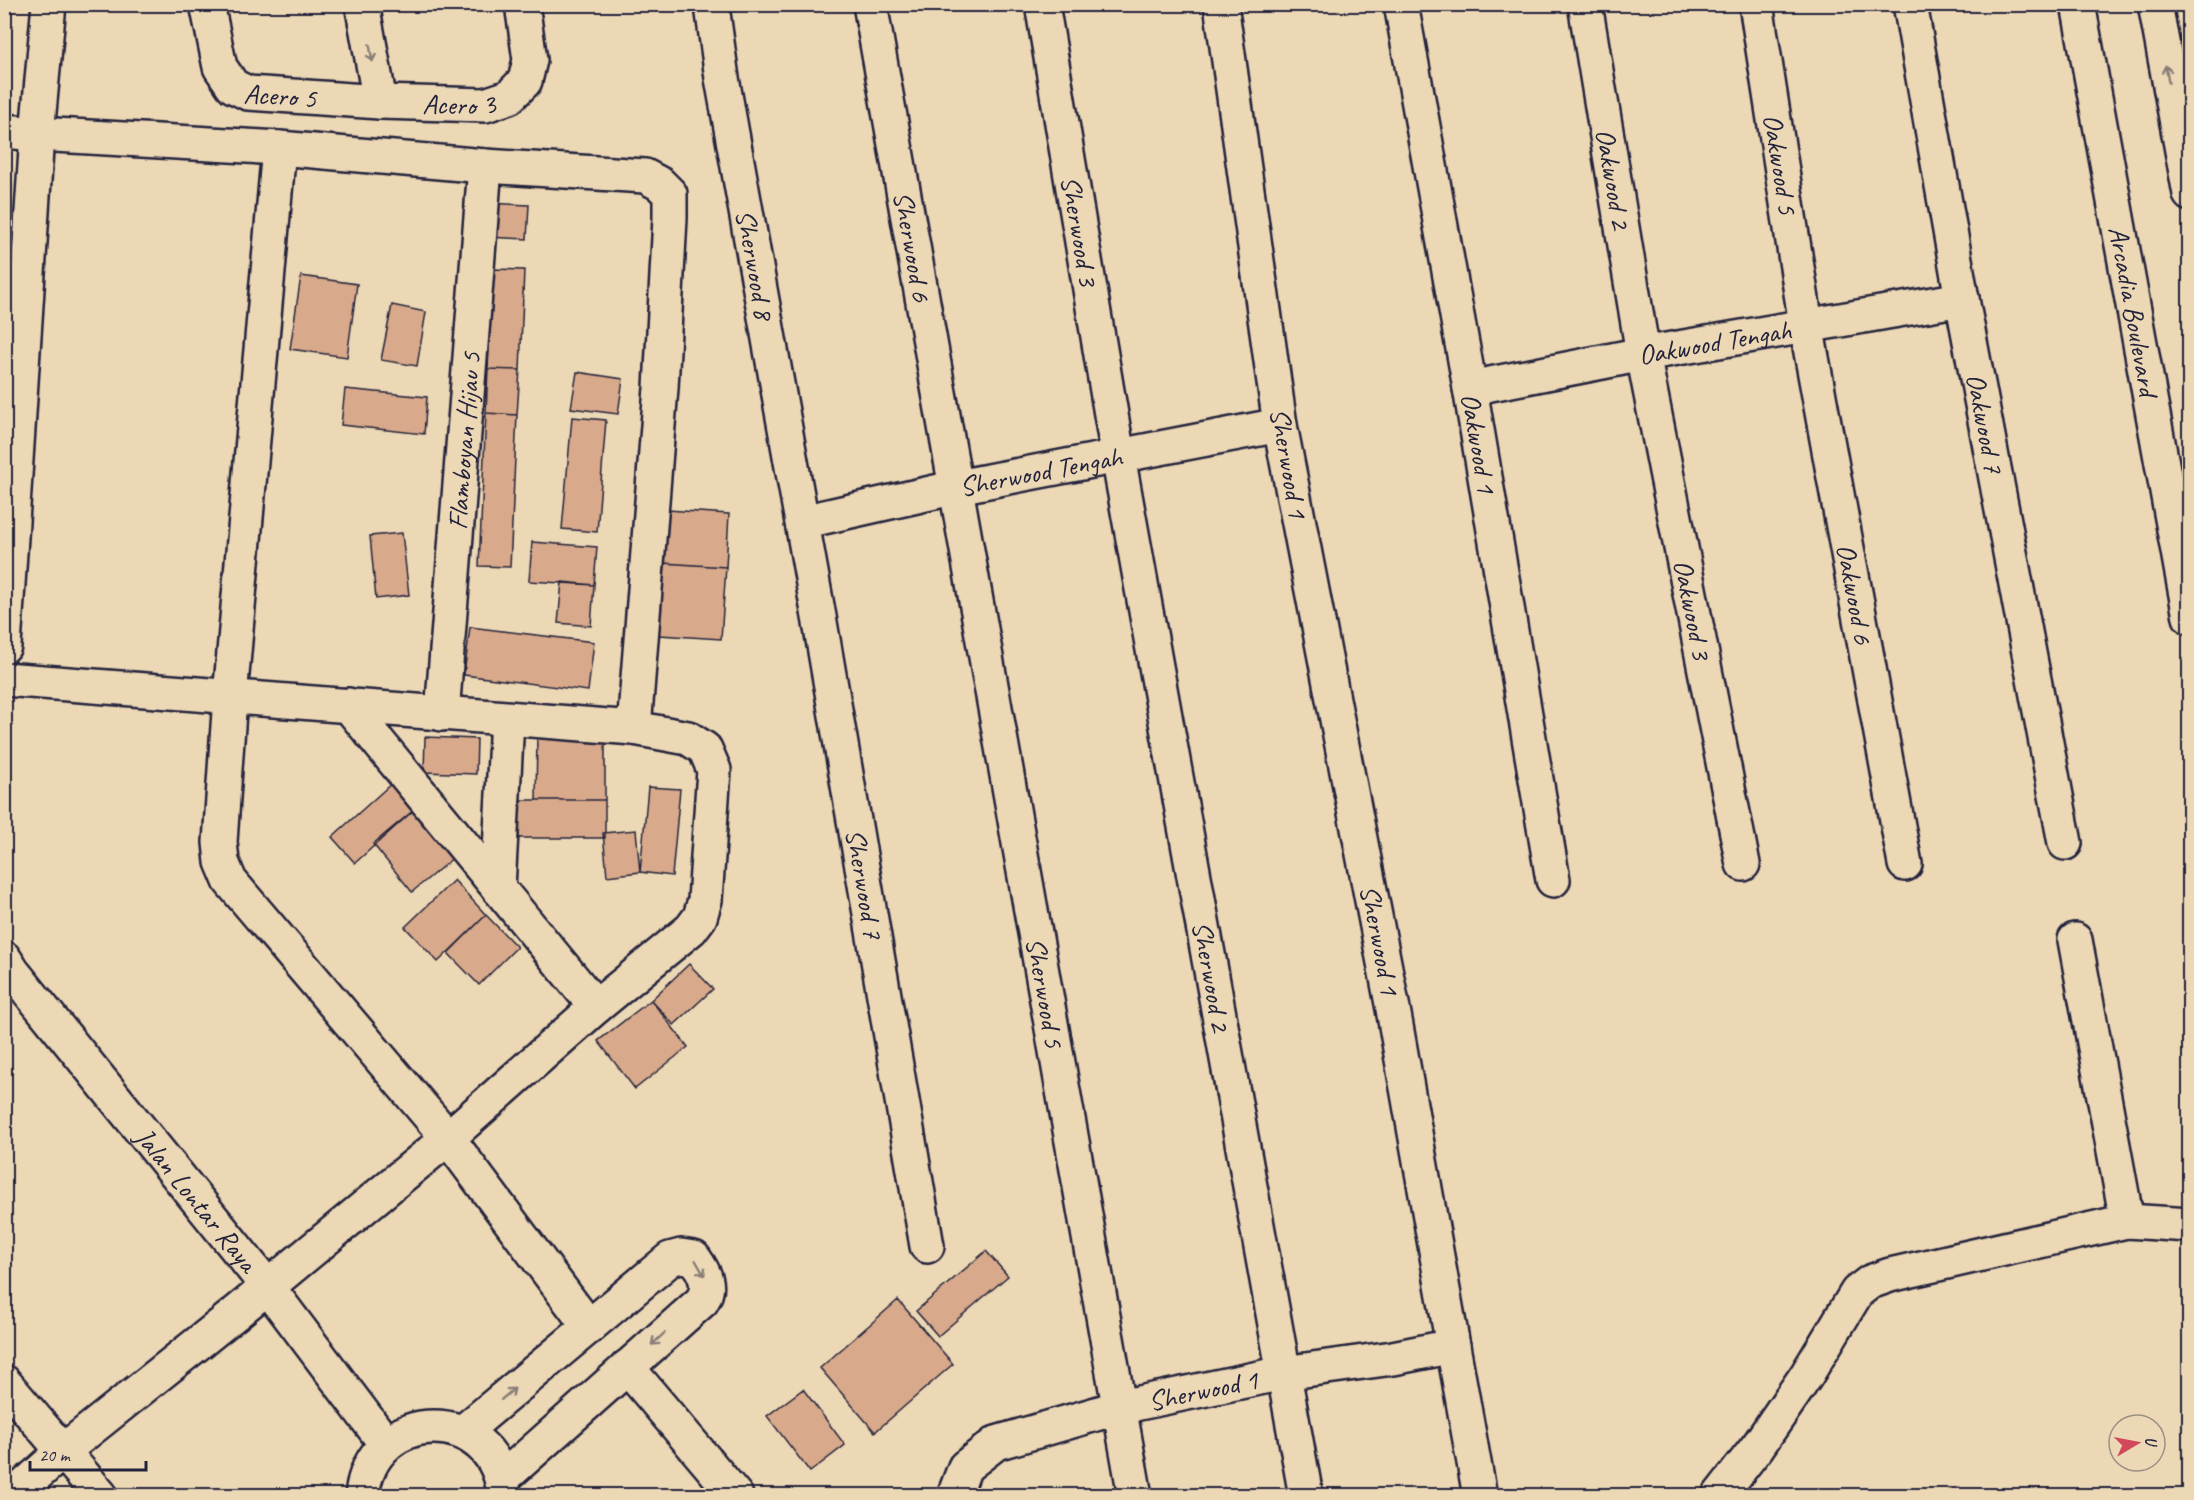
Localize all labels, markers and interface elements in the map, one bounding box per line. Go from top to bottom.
one-way arrow [366,43,377,63]
one-way arrow [2161,65,2172,85]
street label: Acero 5 [243,75,319,115]
street label: Acero 3 [422,84,502,122]
street label: Oakwood 5 [1756,111,1806,218]
street label: Oakwood 2 [1588,126,1640,234]
street label: Sherwood 3 [1054,173,1107,291]
street label: Sherwood 6 [886,188,940,305]
street label: Sherwood 8 [728,207,783,324]
street label: Arcadia Boulevard [2101,223,2167,402]
street label: Oakwood Tengah [1636,311,1794,372]
street label: Flamboyan Hijau 5 [439,349,488,531]
street label: Oakwood 7 [1959,370,2012,478]
street label: Oakwood 1 [1454,390,1505,497]
street label: Sherwood 1 [1262,405,1316,522]
street label: Sherwood Tengah [956,438,1127,504]
street label: Oakwood 6 [1829,541,1882,648]
street label: Oakwood 3 [1666,556,1720,665]
street label: Sherwood 7 [838,826,892,943]
street label: Sherwood 1 [1352,882,1408,999]
street label: Sherwood 2 [1185,918,1240,1036]
street label: Sherwood 5 [1019,935,1073,1052]
street label: Jalan Lontar Raya [127,1118,267,1281]
one-way arrow [694,1259,706,1276]
one-way arrow [651,1332,666,1346]
street label: Sherwood 1 [1145,1361,1262,1418]
one-way arrow [500,1388,516,1401]
north arrow [2107,1413,2167,1473]
scale bar [30,1434,146,1472]
text: U [2140,1435,2162,1449]
text: 20 m [39,1444,72,1466]

